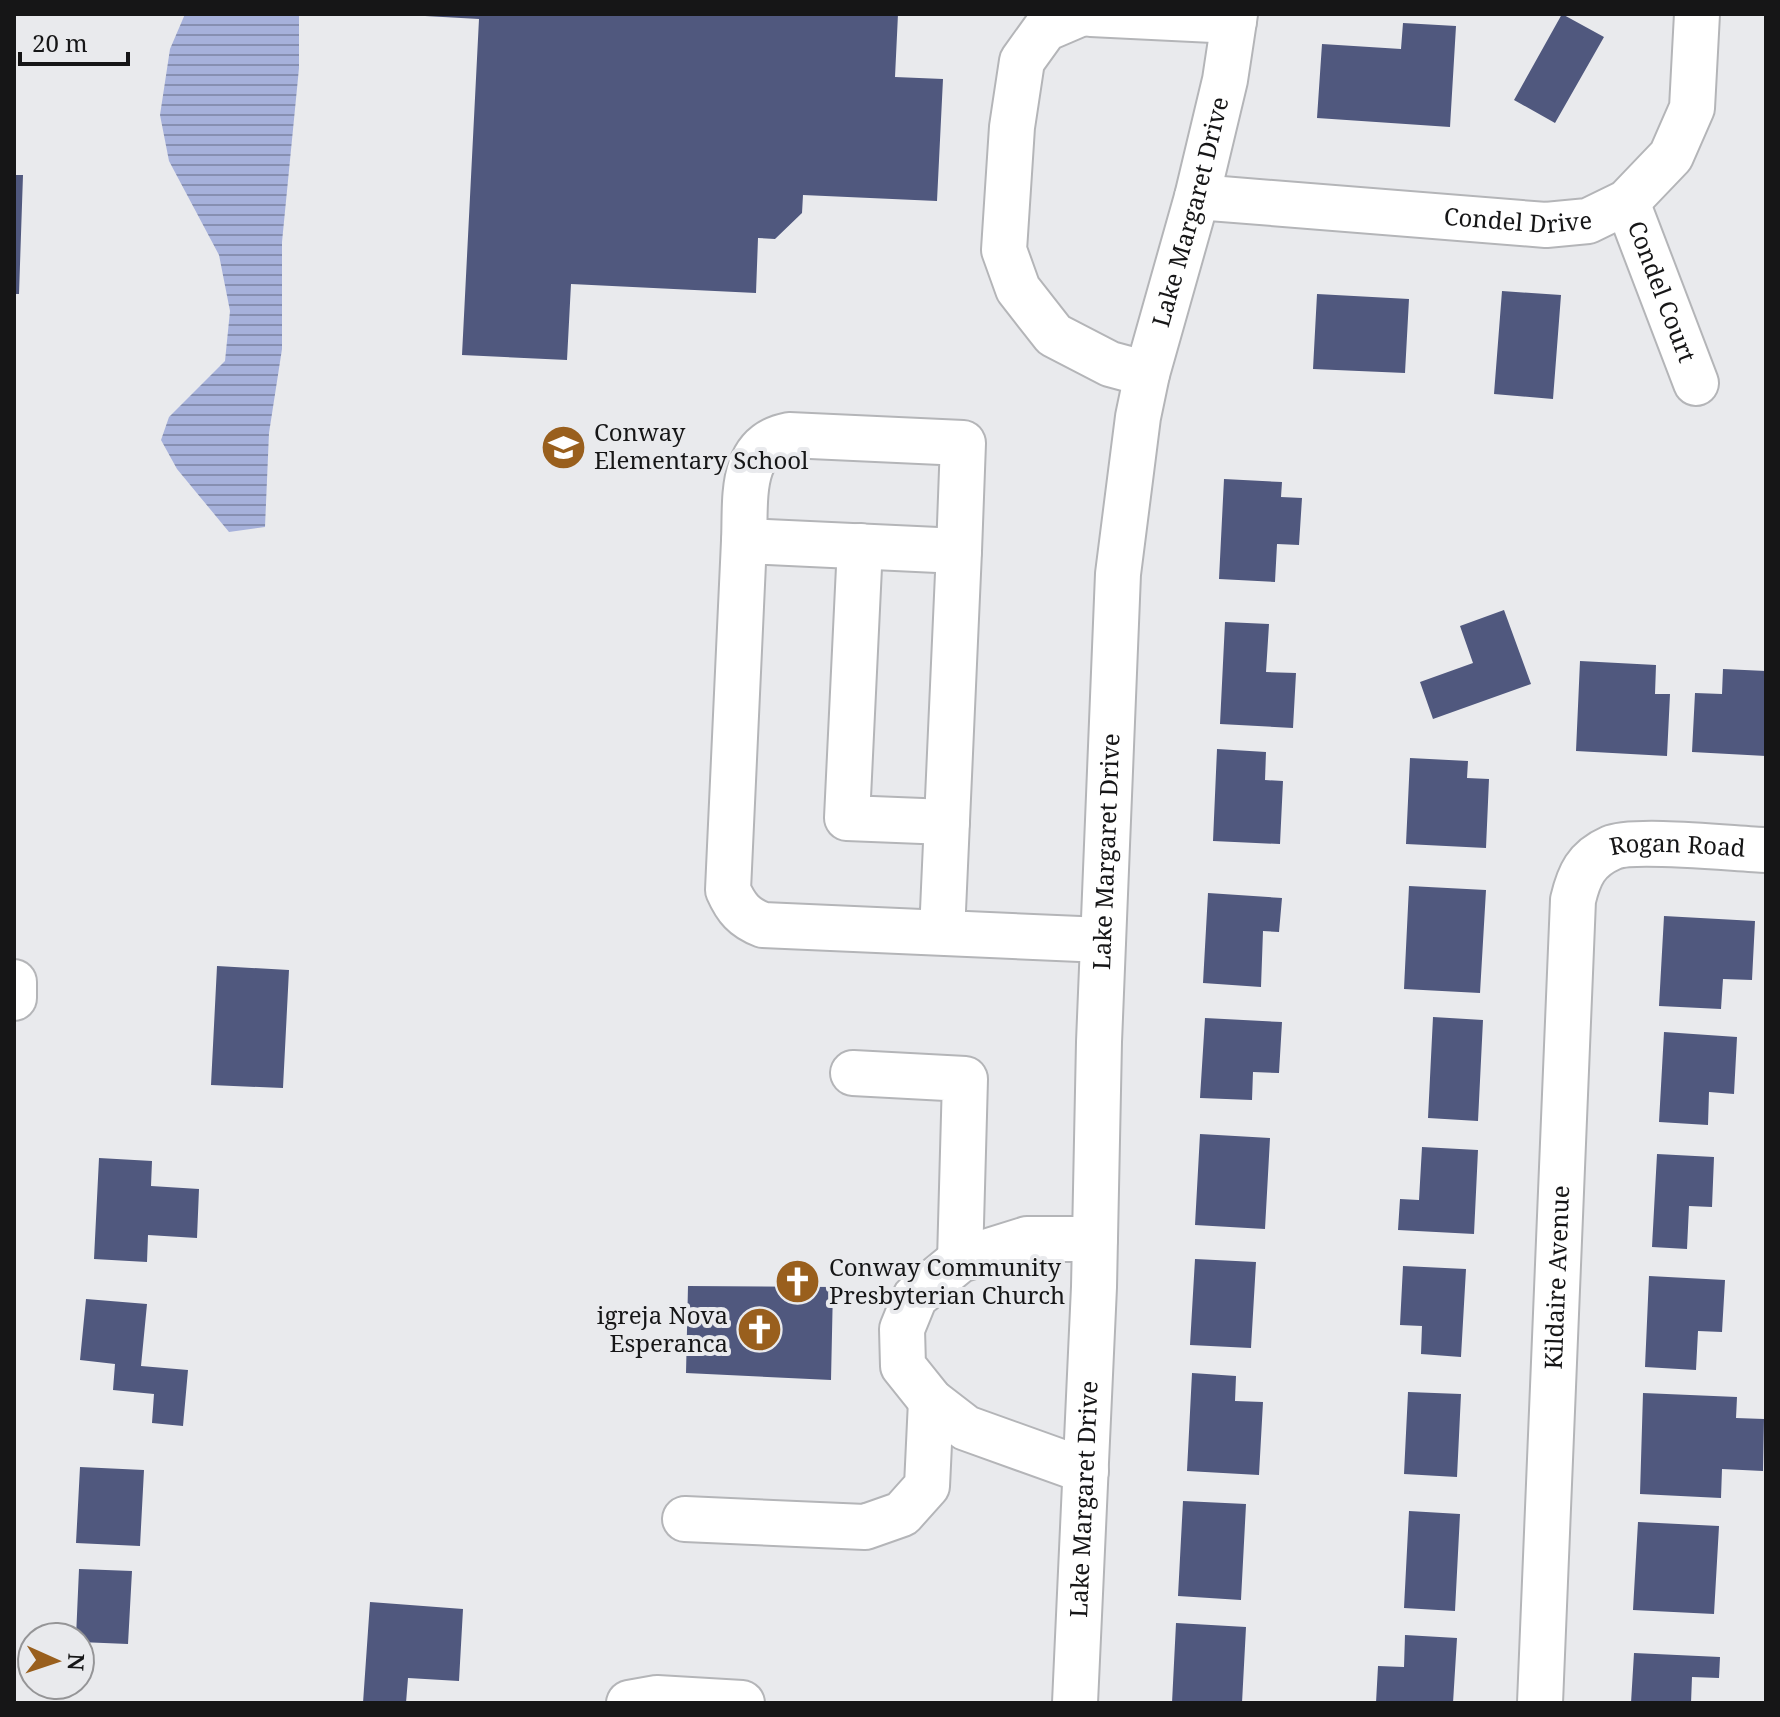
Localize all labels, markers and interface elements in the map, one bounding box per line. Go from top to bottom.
scale bar [20,16,128,66]
text: 20 m [32,26,88,59]
street label: Lake Margaret Drive [1143,93,1235,330]
street label: Condel Drive [1443,199,1593,240]
street label: Condel Court [1621,216,1705,367]
place label: Conway Elementary School [594,415,809,476]
school or university icon: Conway Elementary School [539,423,587,471]
street label: Lake Margaret Drive [1084,733,1127,971]
street label: Rogan Road [1606,826,1747,864]
street label: Kildaire Avenue [1536,1185,1576,1370]
place label: Conway Community Presbyterian Church [829,1250,1065,1311]
church icon: Conway Community Presbyterian Church [774,1258,822,1306]
place label: igreja Nova Esperanca [597,1298,728,1359]
church icon: igreja Nova Esperanca [735,1306,783,1354]
street label: Lake Margaret Drive [1061,1380,1105,1618]
north arrow [16,1621,96,1701]
text: N [62,1653,92,1672]

